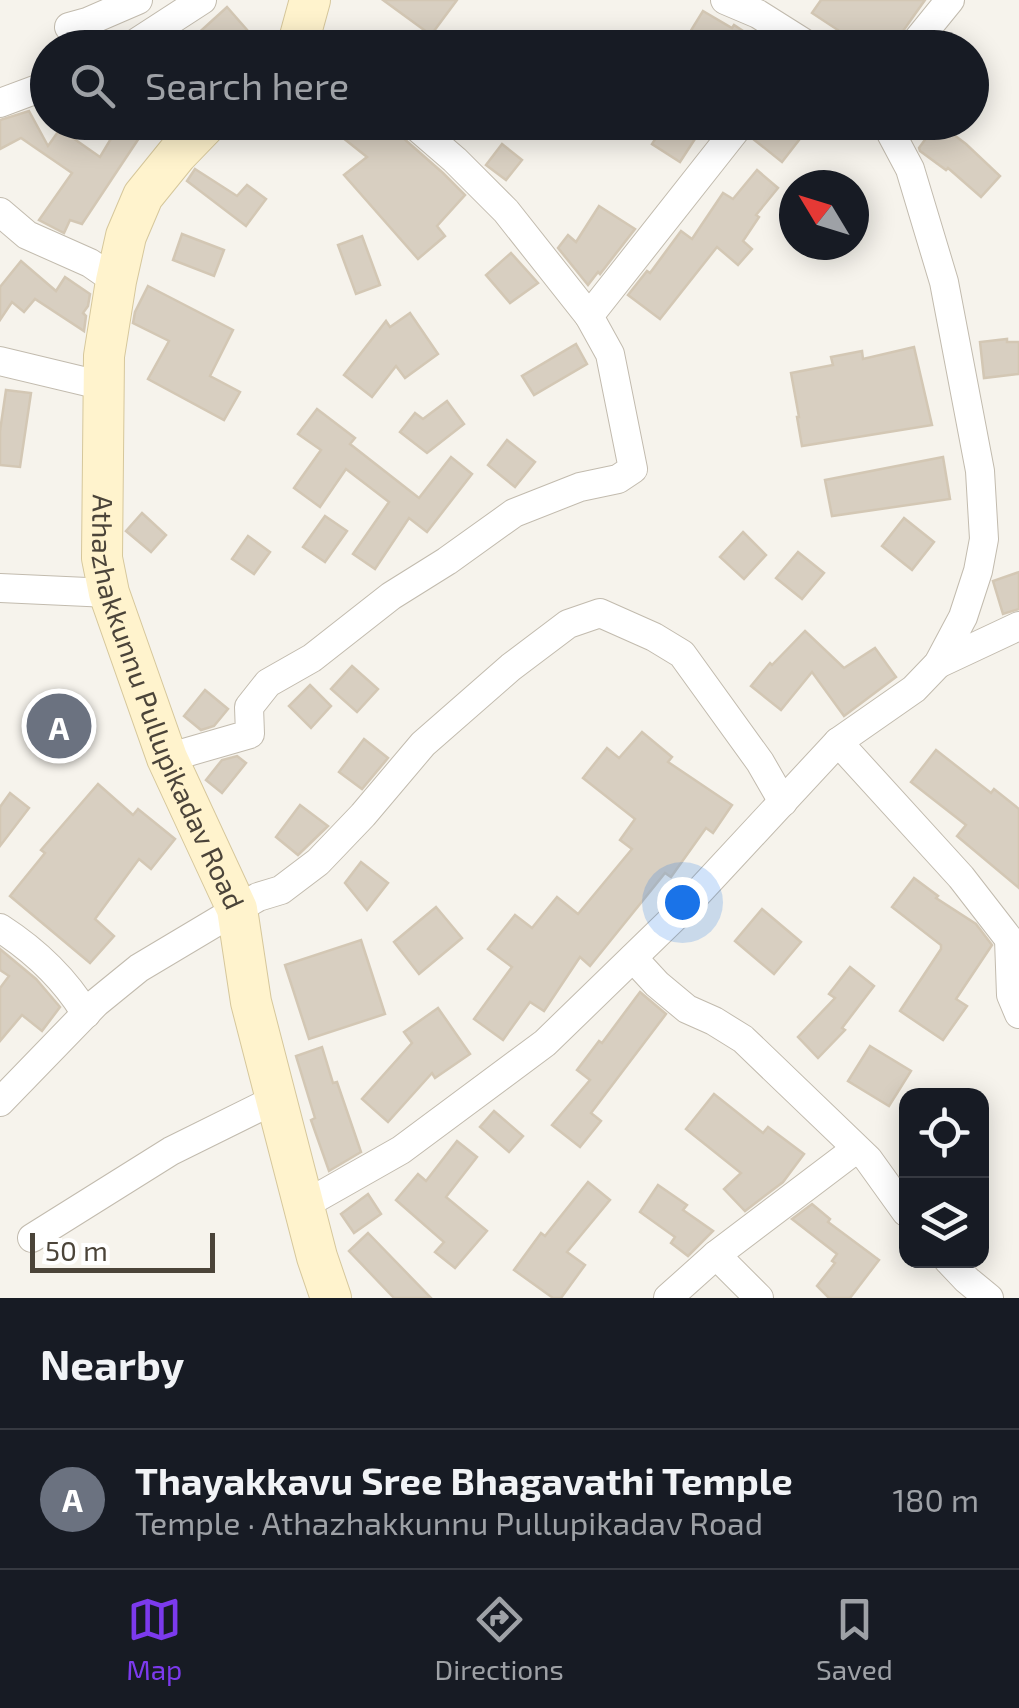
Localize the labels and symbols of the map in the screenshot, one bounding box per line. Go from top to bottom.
north arrow [779,170,869,260]
street label: Athazhakkunnu Pullupikadav Road [85,494,253,914]
pin: A [27,688,92,764]
your location [657,877,708,928]
scale bar [30,1228,215,1272]

